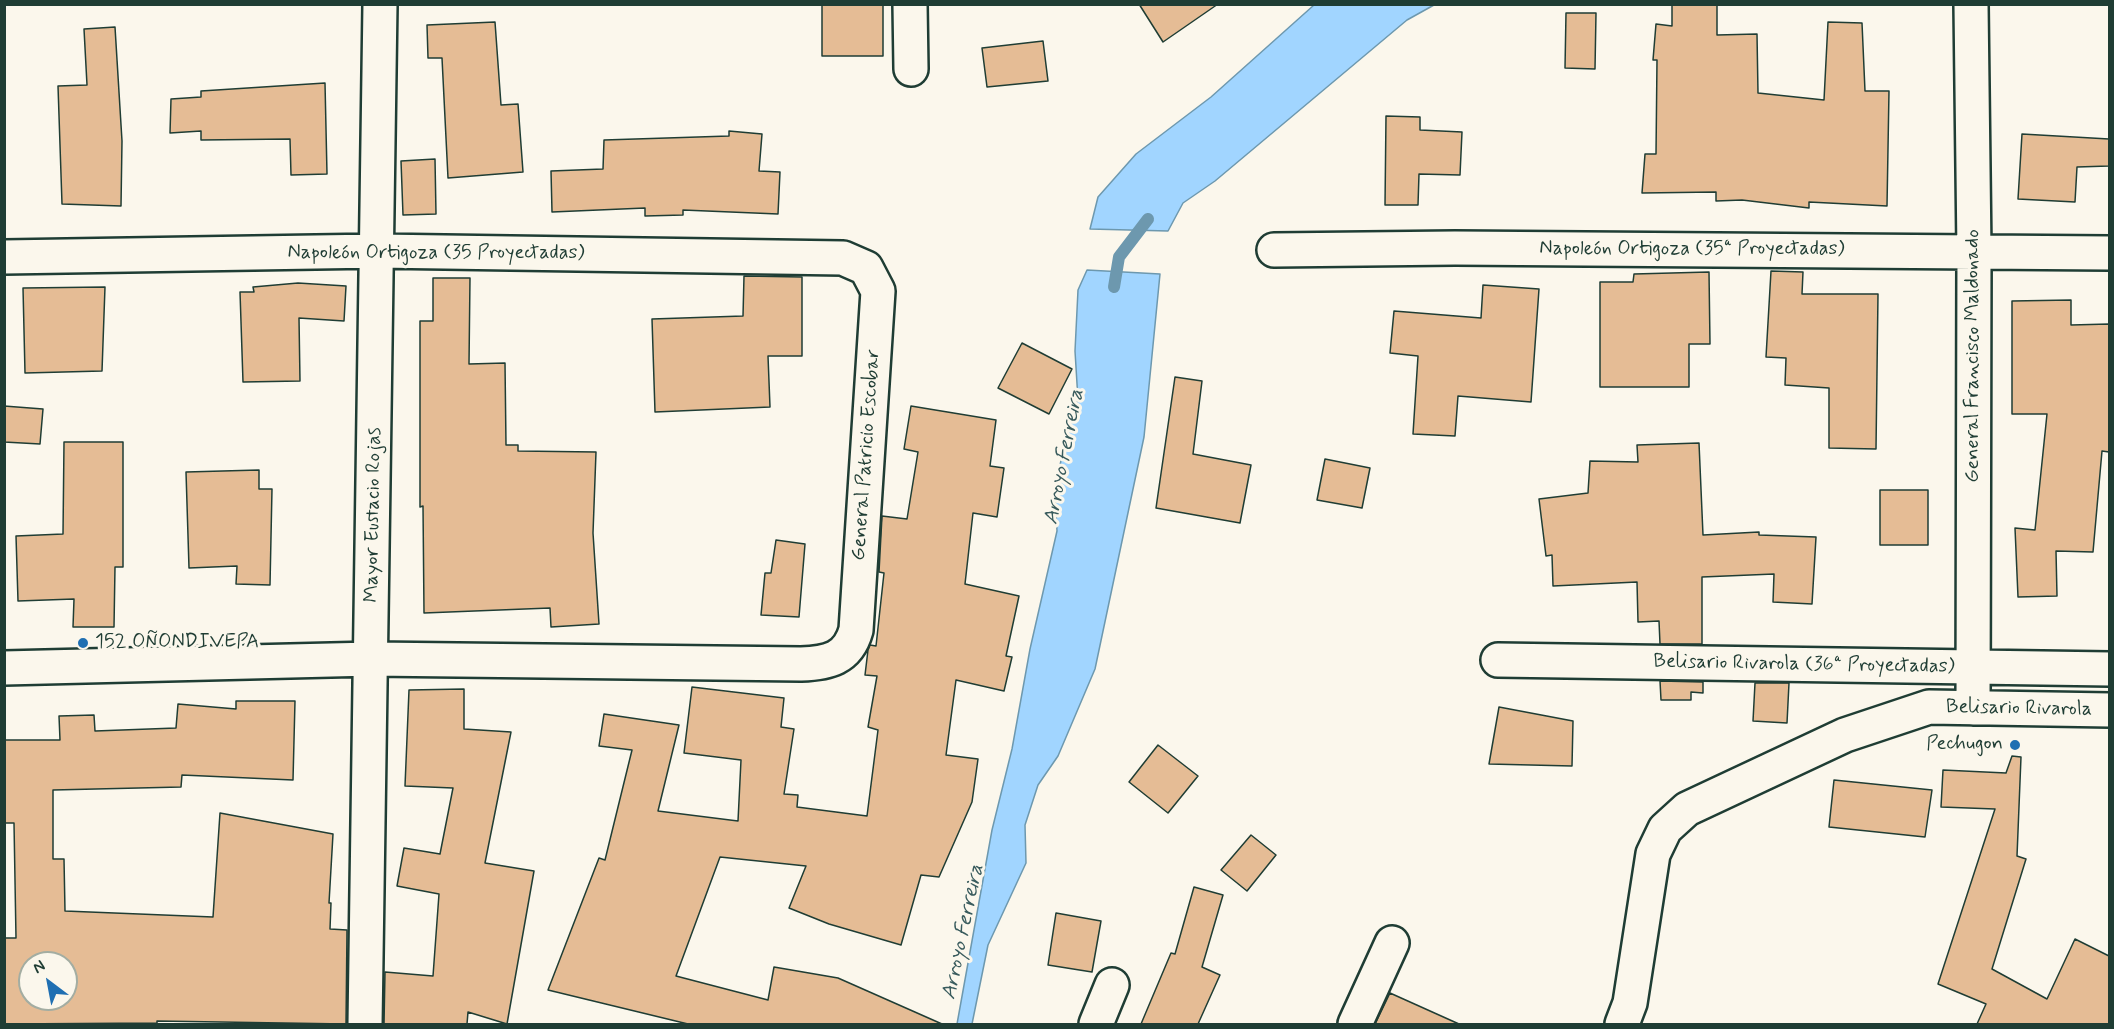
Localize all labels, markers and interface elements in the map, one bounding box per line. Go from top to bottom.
street label: General Francisco Maldonado [1962,229,1986,483]
street label: Napoleón Ortigoza (35ª Proyectadas) [1539,238,1845,262]
street label: Napoleón Ortigoza (35 Proyectadas) [287,242,585,266]
street label: General Patricio Escobar [848,348,886,562]
water label: Arroyo Ferreira [1040,387,1090,527]
street label: Mayor Eustacio Rojas [360,427,388,603]
place label: 152 OÑONDIVEPA [95,631,259,655]
marker: 152 OÑONDIVEPA [76,636,90,650]
street label: Belisario Rivarola (36ª Proyectadas) [1653,650,1955,680]
street label: Belisario Rivarola [1946,696,2092,722]
place label: Pechugon [1926,733,2003,757]
marker: Pechugon [2008,738,2022,752]
water label: Arroyo Ferreira [937,862,991,1002]
north arrow [18,951,78,1011]
text: N [29,955,49,979]

